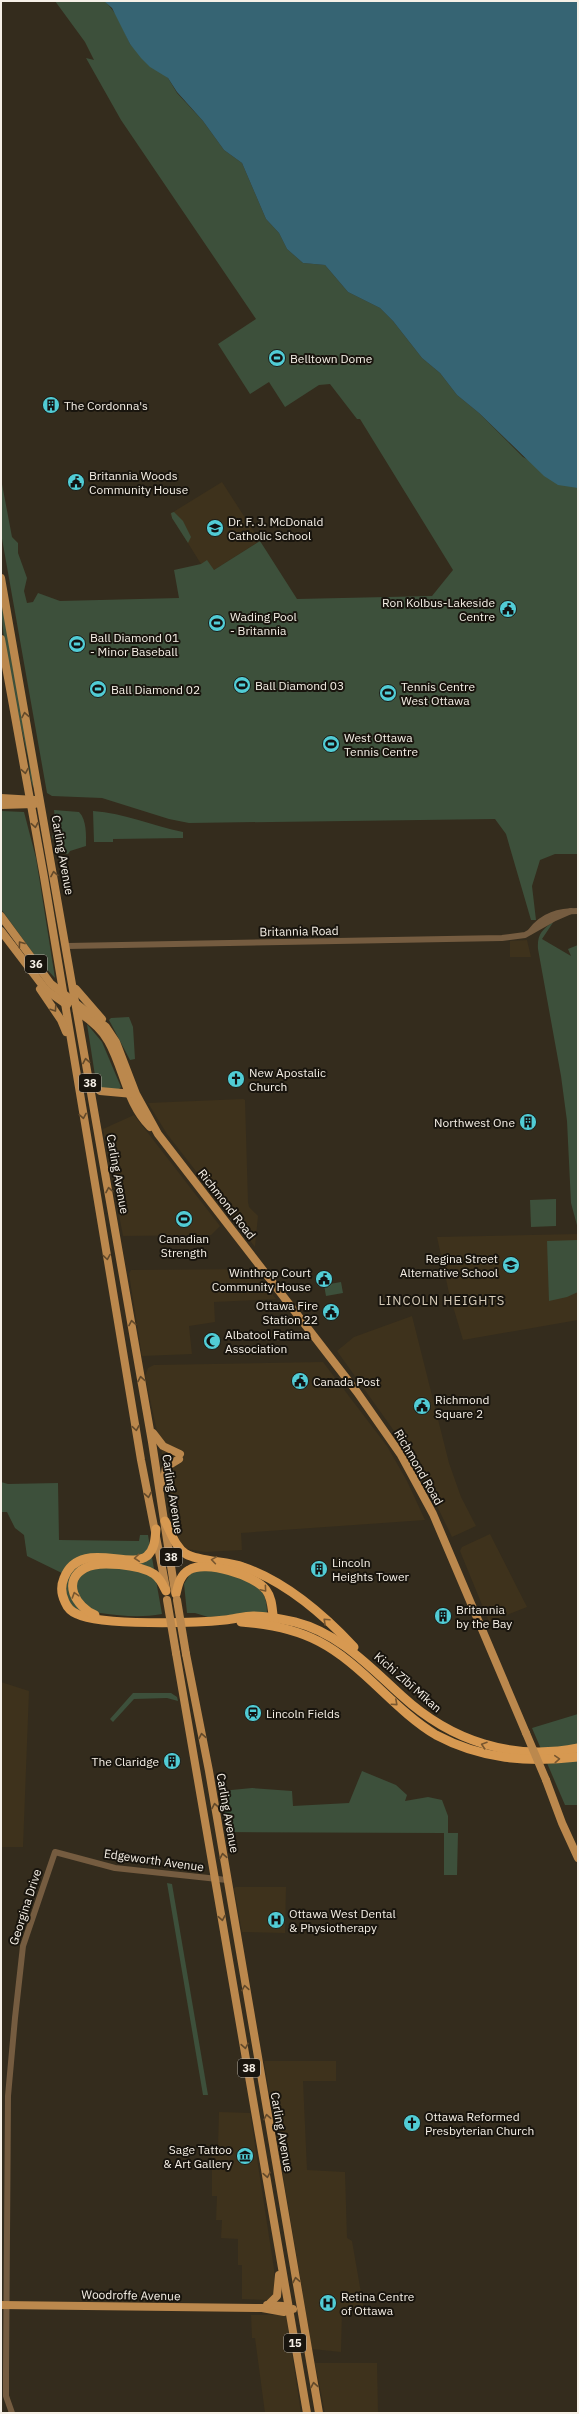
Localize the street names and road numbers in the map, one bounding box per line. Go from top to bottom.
street label: Carling Avenue [49,814,77,896]
street label: Britannia Road [259,923,339,939]
road number: 36 [25,955,47,973]
road number: 38 [79,1074,101,1092]
street label: Carling Avenue [104,1133,132,1215]
street label: Richmond Road [195,1166,259,1242]
street label: Richmond Road [391,1426,447,1508]
street label: Carling Avenue [159,1453,187,1535]
road number: 38 [160,1548,182,1566]
street label: Kichi Zībī Mīkan [371,1649,445,1715]
street label: Carling Avenue [214,1772,242,1854]
street label: Edgeworth Avenue [103,1846,205,1875]
street label: Georgina Drive [6,1867,44,1947]
road number: 38 [238,2059,260,2077]
street label: Carling Avenue [268,2091,296,2173]
street label: Woodroffe Avenue [81,2287,181,2303]
road number: 15 [284,2334,306,2352]

